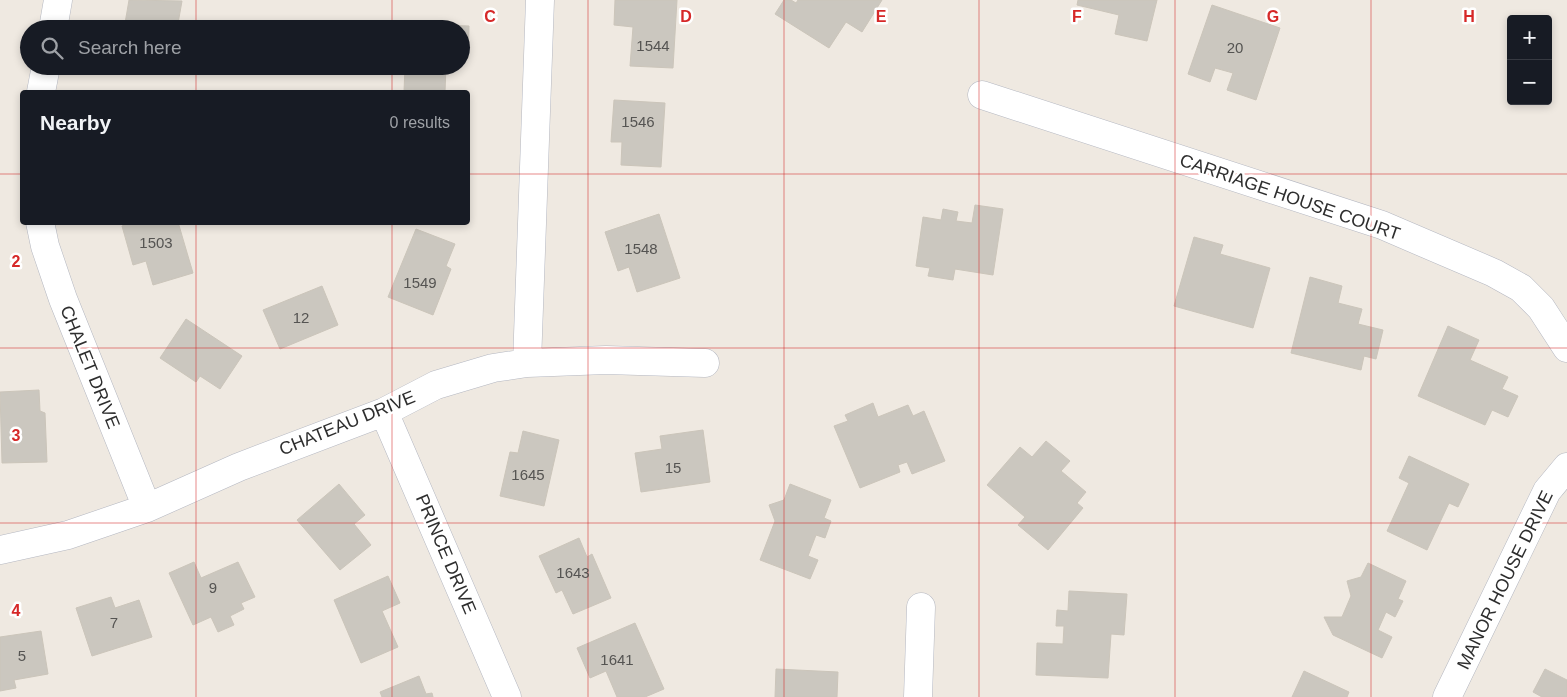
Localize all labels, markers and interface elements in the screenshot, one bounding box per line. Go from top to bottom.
text: C [484,8,496,25]
text: D [680,8,692,25]
text: E [876,8,887,25]
text: F [1072,8,1082,25]
text: G [1267,8,1279,25]
text: H [1463,8,1475,25]
map controls [1507,15,1552,105]
button: + [1507,15,1552,60]
search box [20,20,470,75]
icon: search [38,34,66,62]
text: Search here [78,37,182,58]
house number: 1544 [636,37,670,54]
house number: 20 [1227,39,1243,56]
button: − [1507,60,1552,105]
text: Nearby [40,111,111,134]
house number: 1546 [621,113,655,130]
text: 0 results [390,114,450,131]
street label: CARRIAGE HOUSE COURT [1177,150,1403,244]
house number: 1503 [139,234,173,251]
house number: 1548 [624,240,658,257]
text: 2 [12,253,21,270]
house number: 1549 [403,274,437,291]
street label: CHALET DRIVE [56,303,124,431]
house number: 12 [293,309,309,326]
street label: CHATEAU DRIVE [276,387,418,459]
text: 3 [12,427,21,444]
house number: 15 [665,459,681,476]
house number: 1645 [511,466,545,483]
street label: MANOR HOUSE DRIVE [1453,488,1557,672]
street label: PRINCE DRIVE [412,491,480,617]
house number: 1643 [556,564,590,581]
house number: 9 [209,579,217,596]
text: 4 [12,602,21,619]
house number: 7 [110,614,118,631]
house number: 5 [18,647,26,664]
house number: 1641 [600,651,634,668]

